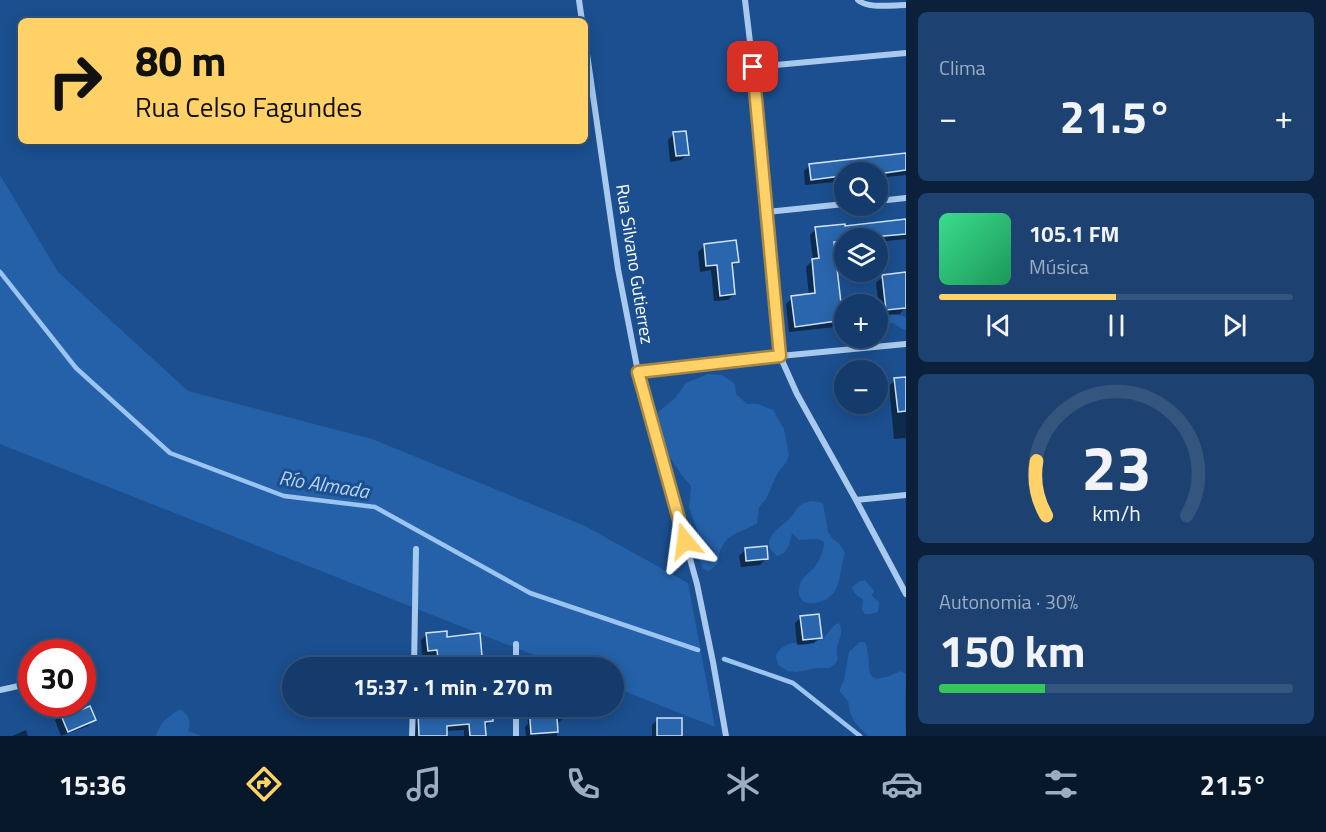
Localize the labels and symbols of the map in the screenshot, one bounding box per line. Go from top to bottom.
pin [727,41,778,92]
street label: Rua Silvano Gutierrez [609,182,661,346]
water label: Río Almada [277,462,372,507]
position arrow [653,509,717,573]
speed limit sign: 30 [18,639,96,717]

